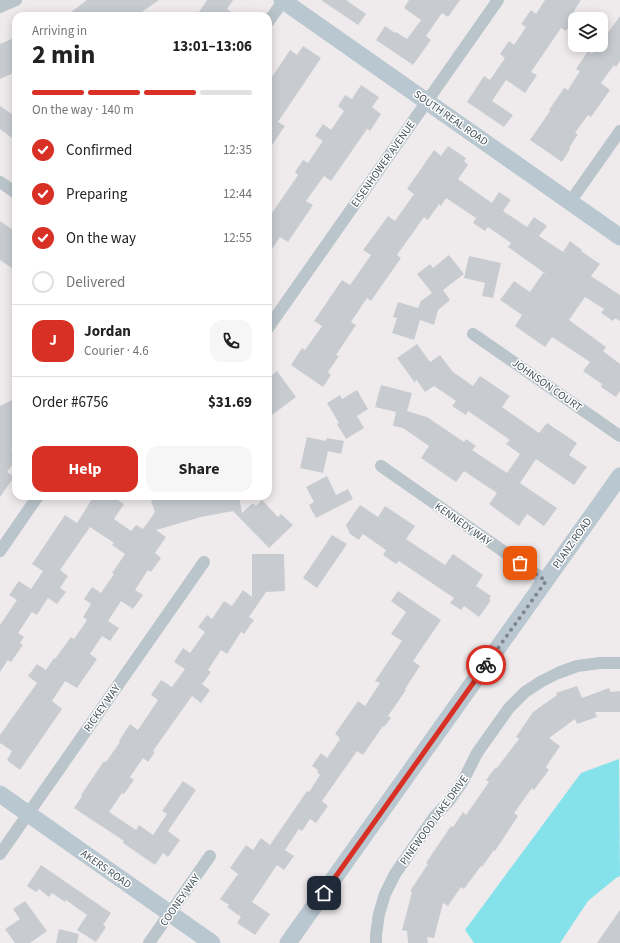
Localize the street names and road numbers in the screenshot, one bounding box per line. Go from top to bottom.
street label: SOUTH REAL ROAD [411,87,491,149]
street label: EISENHOWER AVENUE [348,118,419,210]
street label: JOHNSON COURT [509,355,585,415]
street label: KENNEDY WAY [432,499,495,549]
street label: PLANZ ROAD [549,514,595,571]
street label: RICKEY WAY [80,681,124,735]
street label: PINEWOOD LAKE DRIVE [396,772,472,868]
street label: AKERS ROAD [78,846,134,892]
street label: COONEY WAY [156,870,204,929]

